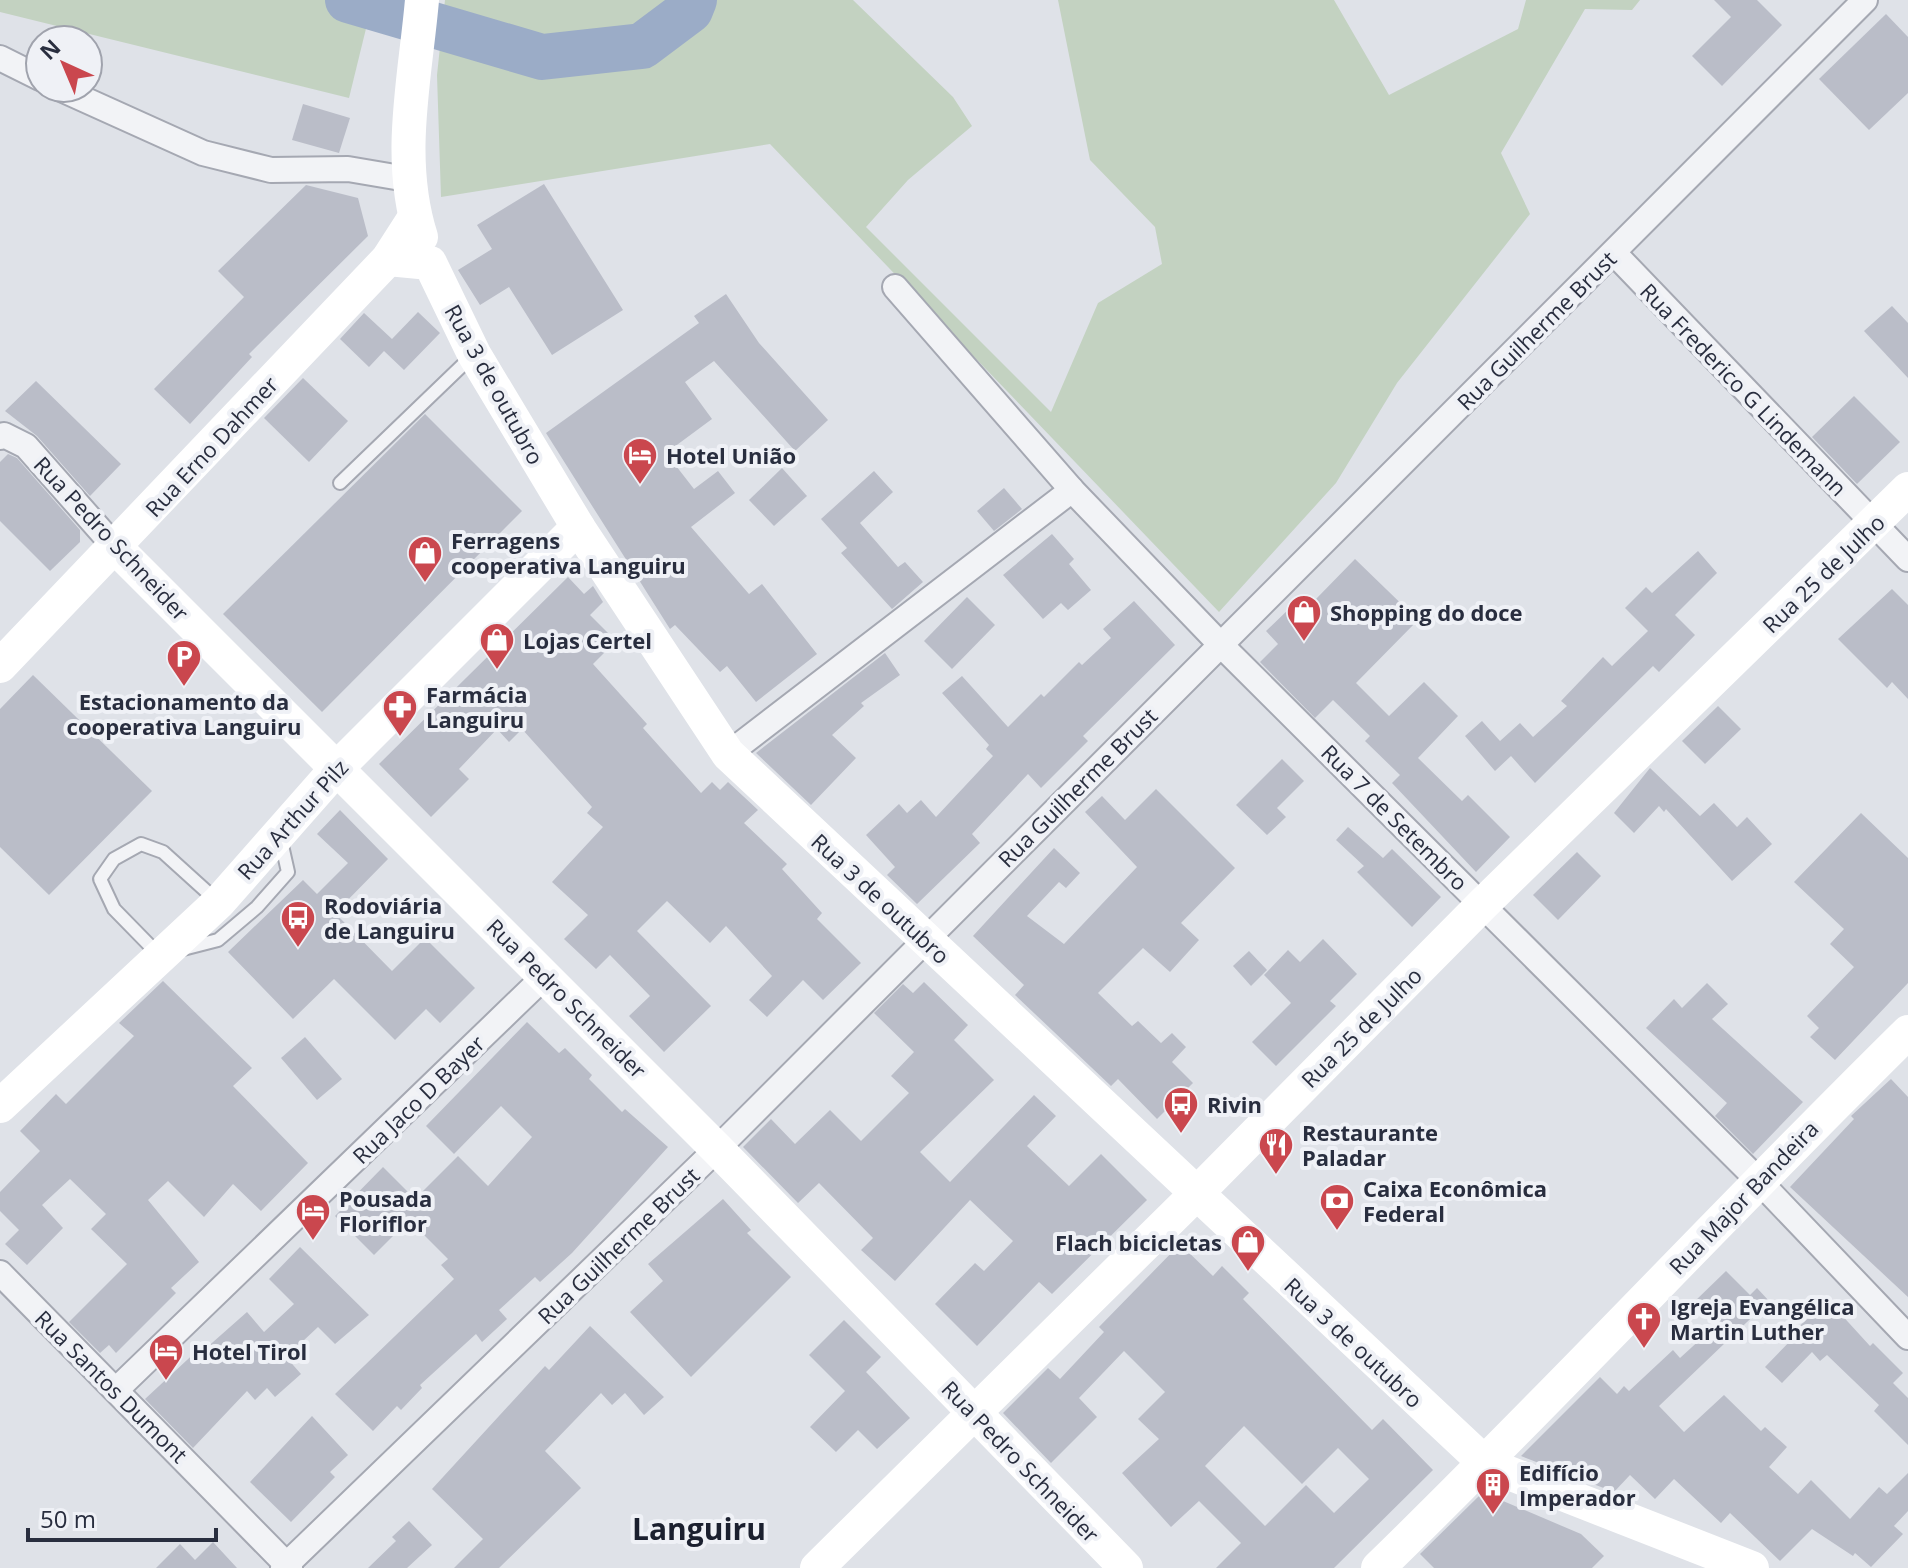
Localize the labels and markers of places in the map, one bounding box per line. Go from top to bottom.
hotel icon: Hotel União [621,436,659,486]
place label: Hotel União [666,440,796,470]
place label: Ferragens cooperativa Languiru [451,525,686,580]
shop icon: Ferragens cooperativa Languiru [406,534,444,584]
shop icon: Shopping do doce [1285,593,1323,643]
place label: Shopping do doce [1330,597,1522,627]
shop icon: Lojas Certel [478,621,516,671]
place label: Lojas Certel [523,625,652,655]
parking icon: Estacionamento da cooperativa Languiru [165,638,203,688]
place label: Farmácia Languiru [426,679,528,734]
place label: Estacionamento da cooperativa Languiru [67,686,301,741]
pharmacy icon: Farmácia Languiru [381,688,419,738]
place label: Rodoviária de Languiru [324,890,455,945]
bus stop icon: Rodoviária de Languiru [279,899,317,949]
bus stop icon: Rivin [1162,1085,1200,1135]
place label: Rivin [1207,1089,1262,1119]
place label: Restaurante Paladar [1302,1117,1438,1172]
restaurant icon: Restaurante Paladar [1257,1126,1295,1176]
place label: Caixa Econômica Federal [1363,1173,1547,1228]
bank icon: Caixa Econômica Federal [1318,1182,1356,1232]
place label: Pousada Floriflor [339,1183,432,1238]
hotel icon: Pousada Floriflor [294,1192,332,1242]
shop icon: Flach bicicletas [1229,1223,1267,1273]
place label: Flach bicicletas [1055,1227,1222,1257]
place label: Igreja Evangélica Martin Luther [1670,1291,1854,1346]
church icon: Igreja Evangélica Martin Luther [1625,1300,1663,1350]
hotel icon: Hotel Tirol [147,1332,185,1382]
place label: Hotel Tirol [192,1336,307,1366]
place label: Edifício Imperador [1519,1457,1636,1512]
building icon: Edifício Imperador [1474,1466,1512,1516]

